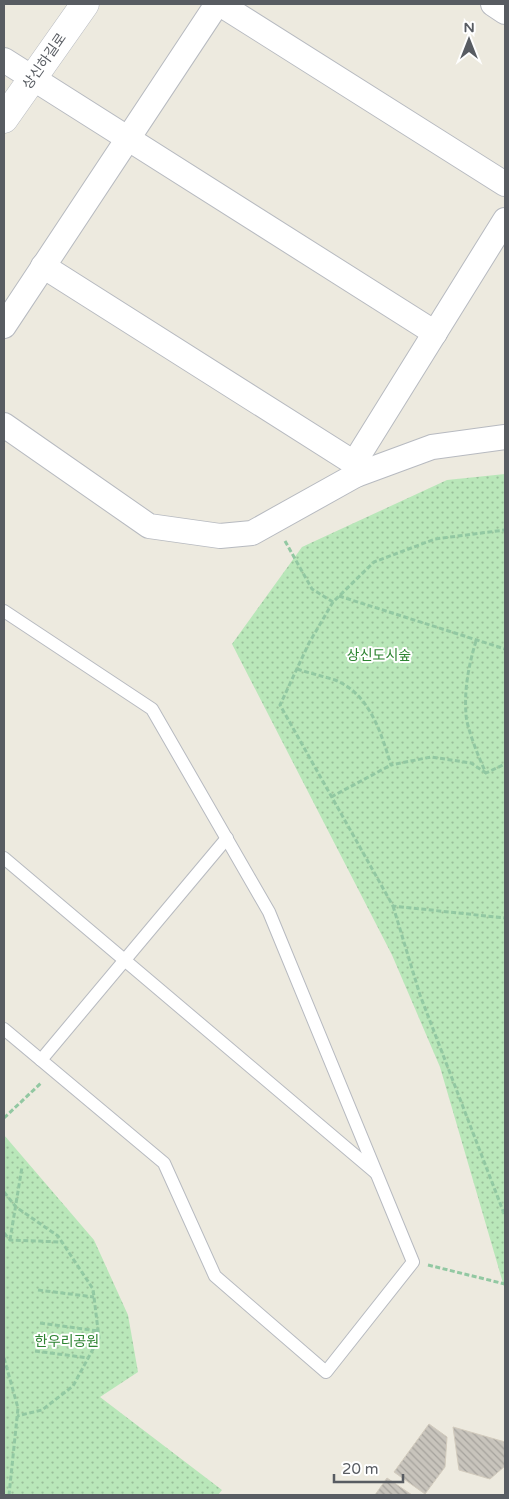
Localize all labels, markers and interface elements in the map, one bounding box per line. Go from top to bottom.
north arrow [444,15,494,65]
text: N [463,19,475,36]
street label: 상신하길로 [19,30,70,93]
park label: 상신도시숲 [347,647,411,664]
park label: 한우리공원 [35,1333,99,1350]
scale bar [334,1452,403,1484]
text: 20 m [342,1460,379,1478]

